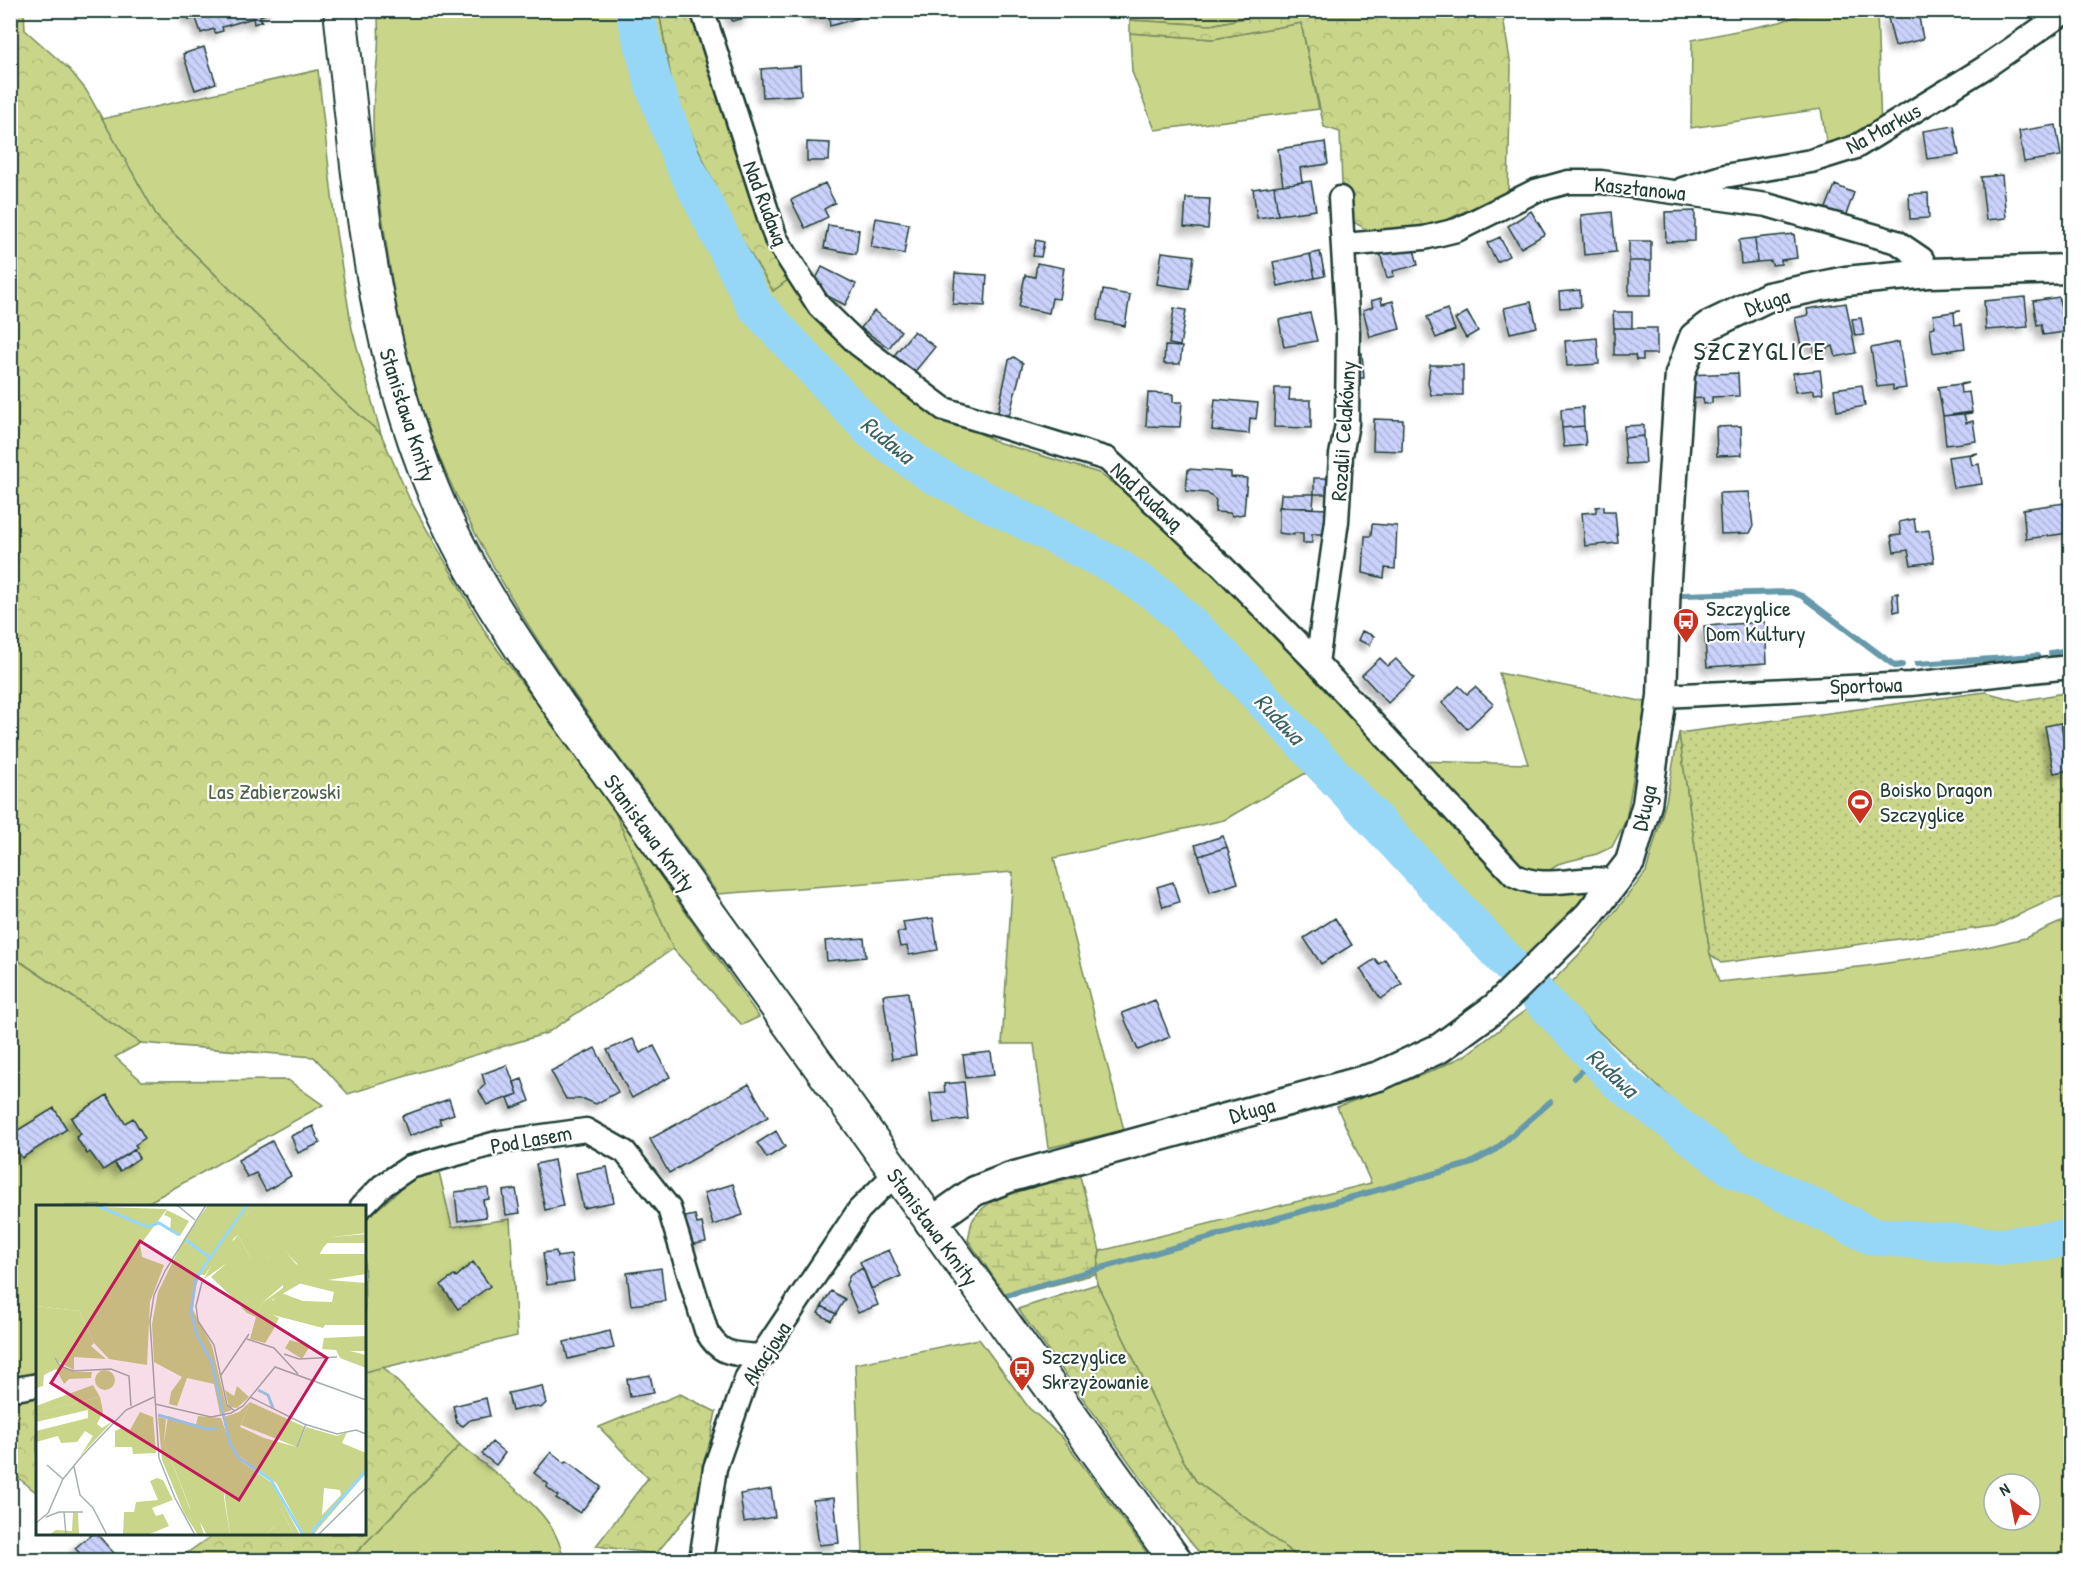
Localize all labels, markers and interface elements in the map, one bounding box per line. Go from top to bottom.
street label: Na Markus [1840,95,1926,161]
street label: Nad Rudawą [736,156,796,251]
street label: Kasztanowa [1593,168,1688,208]
street label: Długa [1740,280,1794,324]
district label: SZCZYGLICE [1693,333,1827,368]
street label: Stanisława Kmity [372,344,444,486]
street label: Rozalii Celakówny [1323,360,1363,502]
water label: Rudawa [855,408,923,472]
street label: Nad Rudawą [1104,455,1191,538]
place label: Szczyglice Dom Kultury [1706,593,1806,648]
bus stop icon: Szczyglice Dom Kultury [1671,606,1701,644]
street label: Sportowa [1829,669,1903,701]
water label: Rudawa [1248,685,1314,753]
street label: Stanisława Kmity [597,768,703,898]
place label: Boisko Dragon Szczyglice [1880,774,1993,829]
park label: Las Zabierzowski [209,776,341,806]
street label: Długa [1624,782,1664,834]
sports icon: Boisko Dragon Szczyglice [1845,787,1875,825]
water label: Rudawa [1580,1040,1648,1106]
street label: Długa [1226,1089,1278,1130]
street label: Pod Lasem [488,1117,574,1161]
street label: Stanisława Kmity [880,1162,986,1292]
inset map [36,1205,366,1535]
street label: Akacjowa [734,1315,798,1390]
place label: Szczyglice Skrzyżowanie [1042,1341,1149,1396]
bus stop icon: Szczyglice Skrzyżowanie [1007,1354,1037,1392]
north arrow [1982,1472,2042,1532]
text: N [1995,1477,2014,1501]

